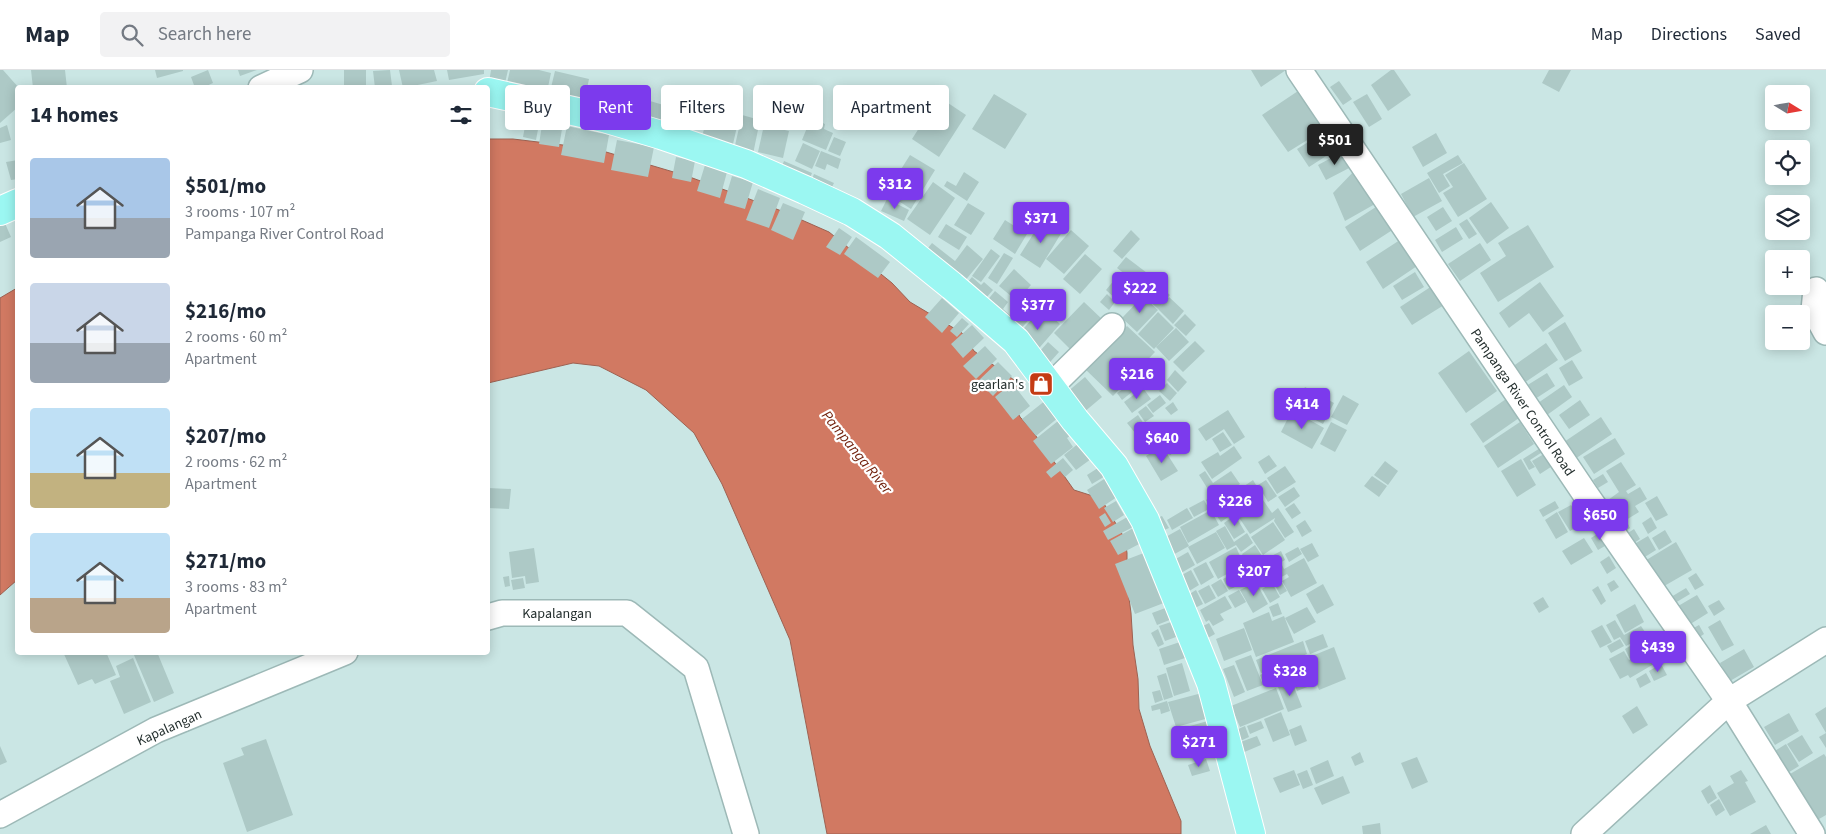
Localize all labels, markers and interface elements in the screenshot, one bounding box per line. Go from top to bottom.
search box [100,12,450,57]
text: Map [25,17,70,52]
icon: search [118,21,146,49]
text: Search here [158,21,251,48]
text: Map [1591,22,1623,47]
text: Directions [1651,22,1727,47]
text: Saved [1755,22,1801,47]
chip: Buy [505,85,570,130]
chip: Rent [580,85,651,130]
chip: Filters [661,85,743,130]
chip: New [753,85,823,130]
chip: Apartment [833,85,949,130]
north arrow [1765,85,1810,130]
map controls [1765,85,1810,350]
text: 14 homes [30,100,118,130]
icon: filters [447,101,475,129]
pin: $501 [1305,124,1365,166]
text: $501 [1318,129,1352,151]
button: locate [1765,140,1810,185]
pin: $312 [865,168,925,210]
text: $501/mo [185,171,266,201]
text: $312 [878,173,912,195]
icon: home [70,178,130,238]
button: layers [1765,195,1810,240]
text: 3 rooms · 107 m² [185,201,295,223]
pin: $371 [1011,202,1071,244]
text: $371 [1024,207,1058,229]
text: Pampanga River Control Road [185,223,384,245]
button: + [1765,250,1810,295]
pin: $222 [1110,272,1170,314]
text: $222 [1123,277,1157,299]
pin: $377 [1008,288,1068,331]
text: $377 [1021,294,1055,316]
text: $216/mo [185,296,266,326]
icon: home [70,303,130,363]
button: − [1765,305,1810,350]
street label: Pampanga River Control Road [1465,325,1579,480]
text: 2 rooms · 60 m² [185,326,287,348]
text: Apartment [185,348,257,370]
pin: $216 [1107,358,1167,400]
text: $216 [1120,363,1154,385]
shop icon: gearlan's [1028,371,1054,397]
place label: gearlan's [971,375,1024,395]
pin: $414 [1272,388,1332,430]
text: $414 [1285,393,1319,415]
water label: Pampanga River [816,406,897,499]
text: $207/mo [185,421,266,451]
pin: $640 [1132,422,1192,464]
text: $640 [1145,427,1179,449]
icon: home [70,428,130,488]
text: 2 rooms · 62 m² [185,451,287,473]
text: Apartment [185,473,257,495]
pin: $226 [1205,484,1265,527]
text: $226 [1218,490,1252,512]
pin: $650 [1570,498,1630,541]
text: $650 [1583,504,1617,526]
text: $271/mo [185,546,266,576]
icon: home [70,553,130,613]
pin: $207 [1224,554,1284,597]
text: $207 [1237,560,1271,582]
text: 3 rooms · 83 m² [185,576,287,598]
text: Apartment [185,598,257,620]
street label: Kapalangan [522,604,592,624]
pin: $439 [1628,630,1688,673]
text: $439 [1641,636,1675,658]
pin: $328 [1260,654,1320,697]
text: $328 [1273,660,1307,682]
street label: Kapalangan [134,705,205,751]
pin: $271 [1169,726,1229,768]
text: $271 [1182,731,1216,753]

